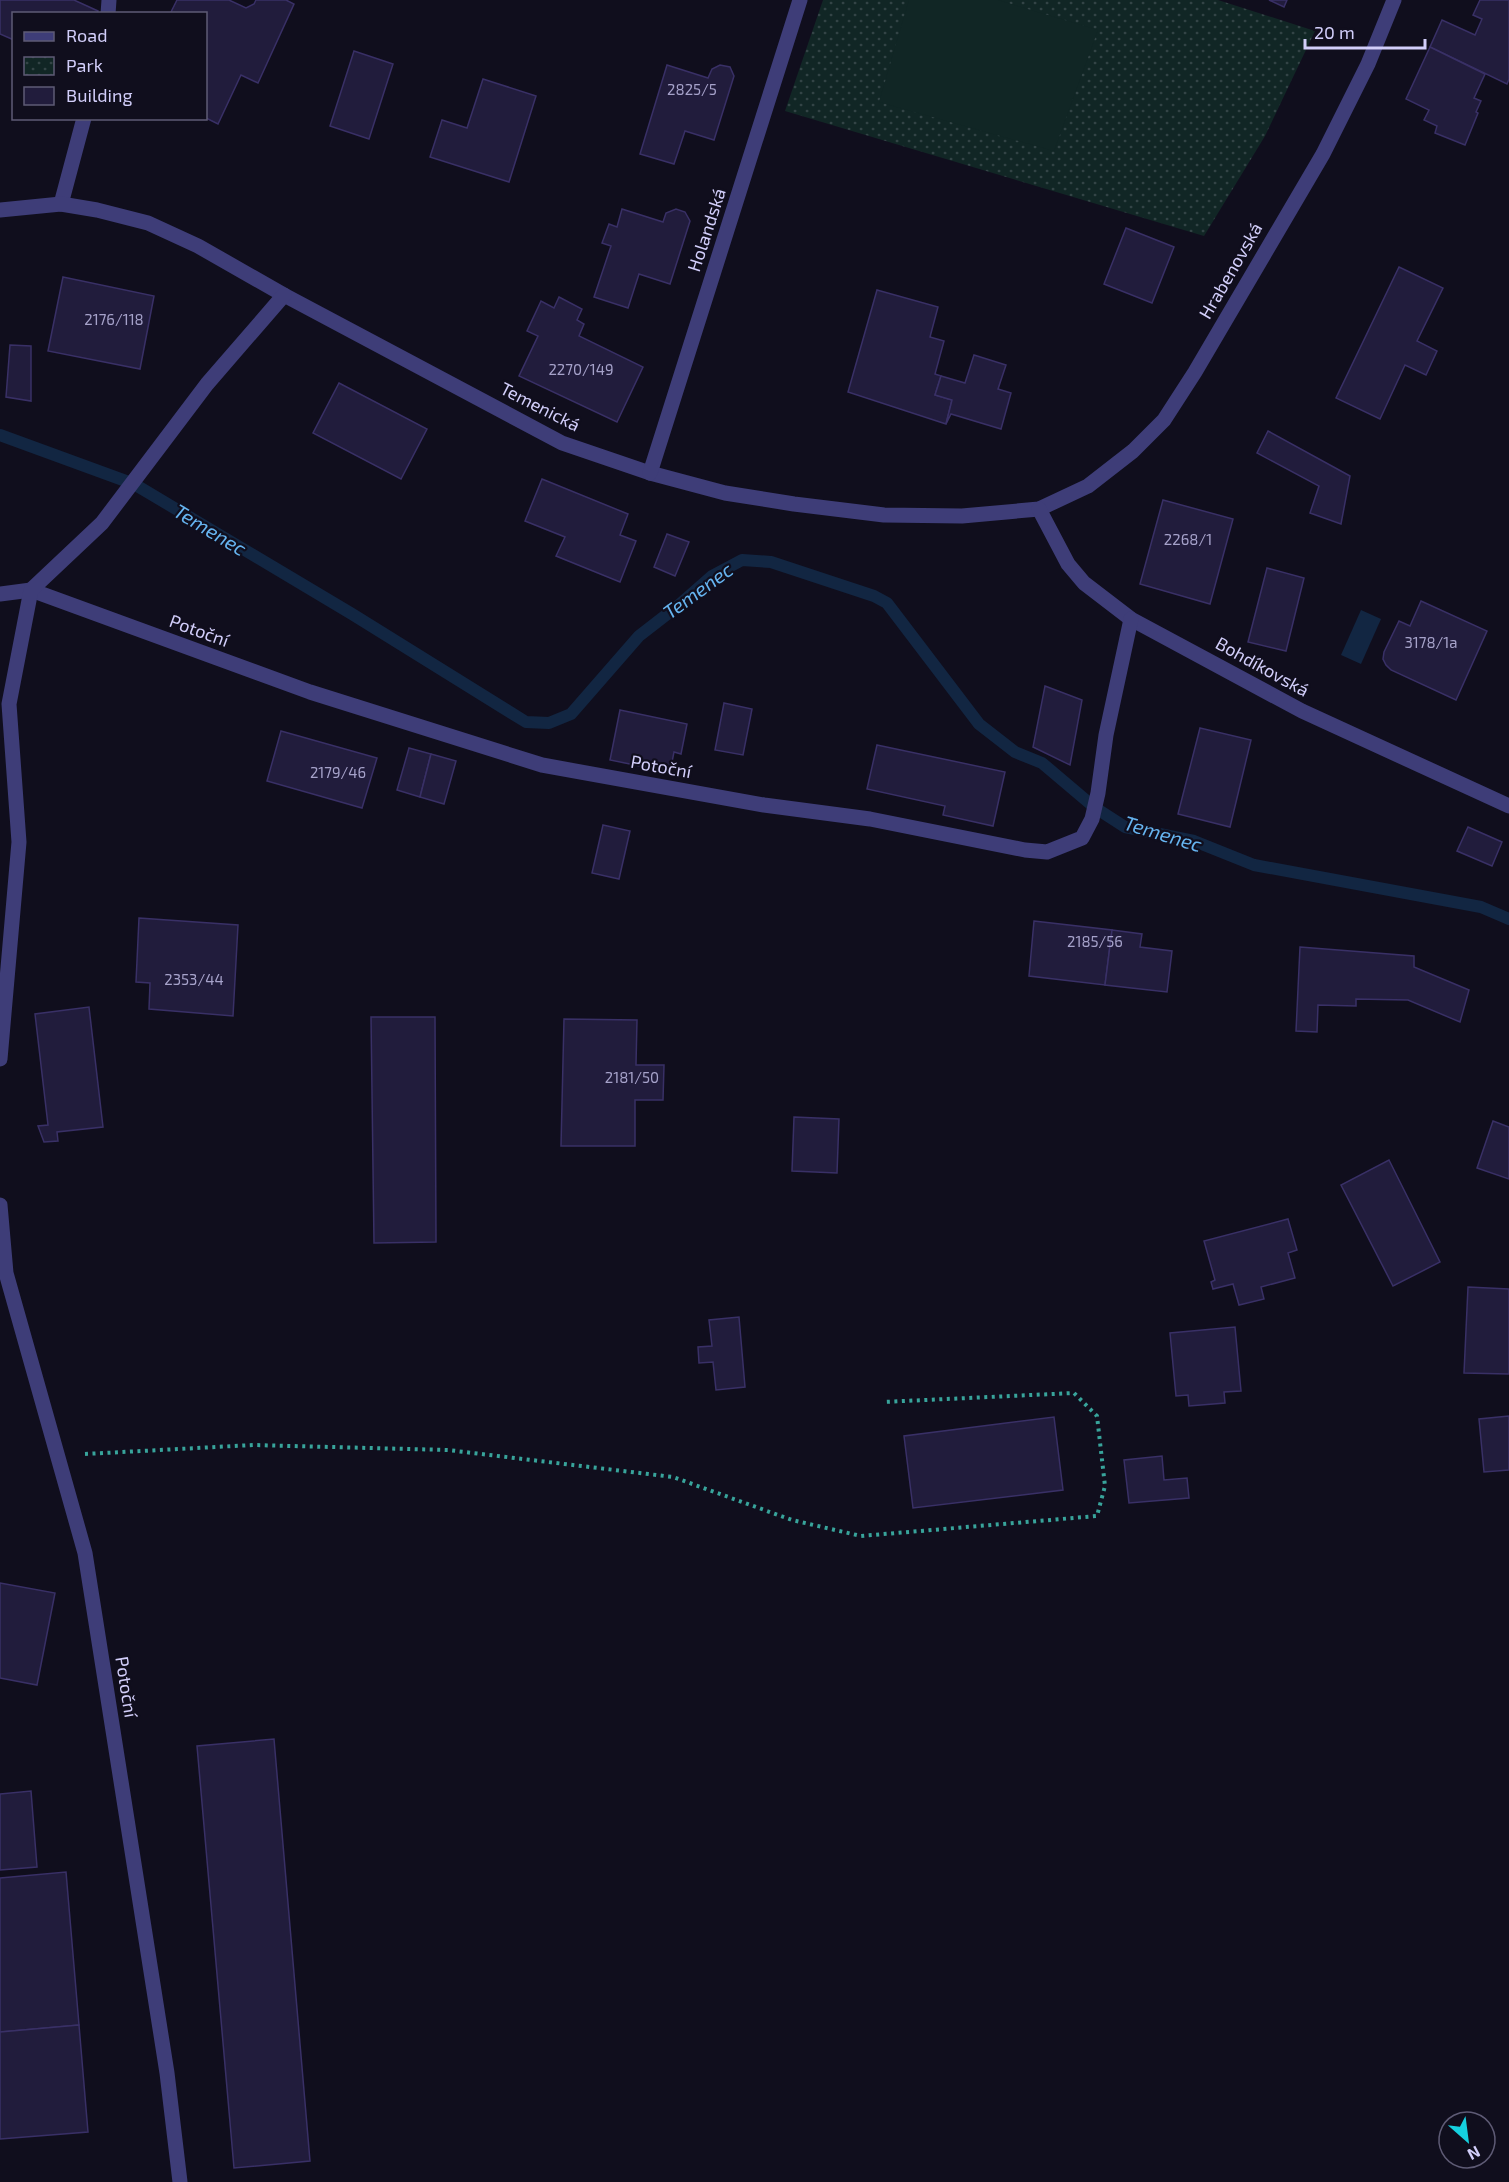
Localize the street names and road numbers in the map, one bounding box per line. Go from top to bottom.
street label: Holandská [682,185,730,274]
street label: Hrabenovská [1194,219,1267,322]
street label: Temenická [497,377,584,436]
street label: Potoční [167,609,233,651]
street label: Bohdíkovská [1212,631,1313,701]
street label: Potoční [629,750,694,782]
street label: Potoční [111,1655,143,1719]

